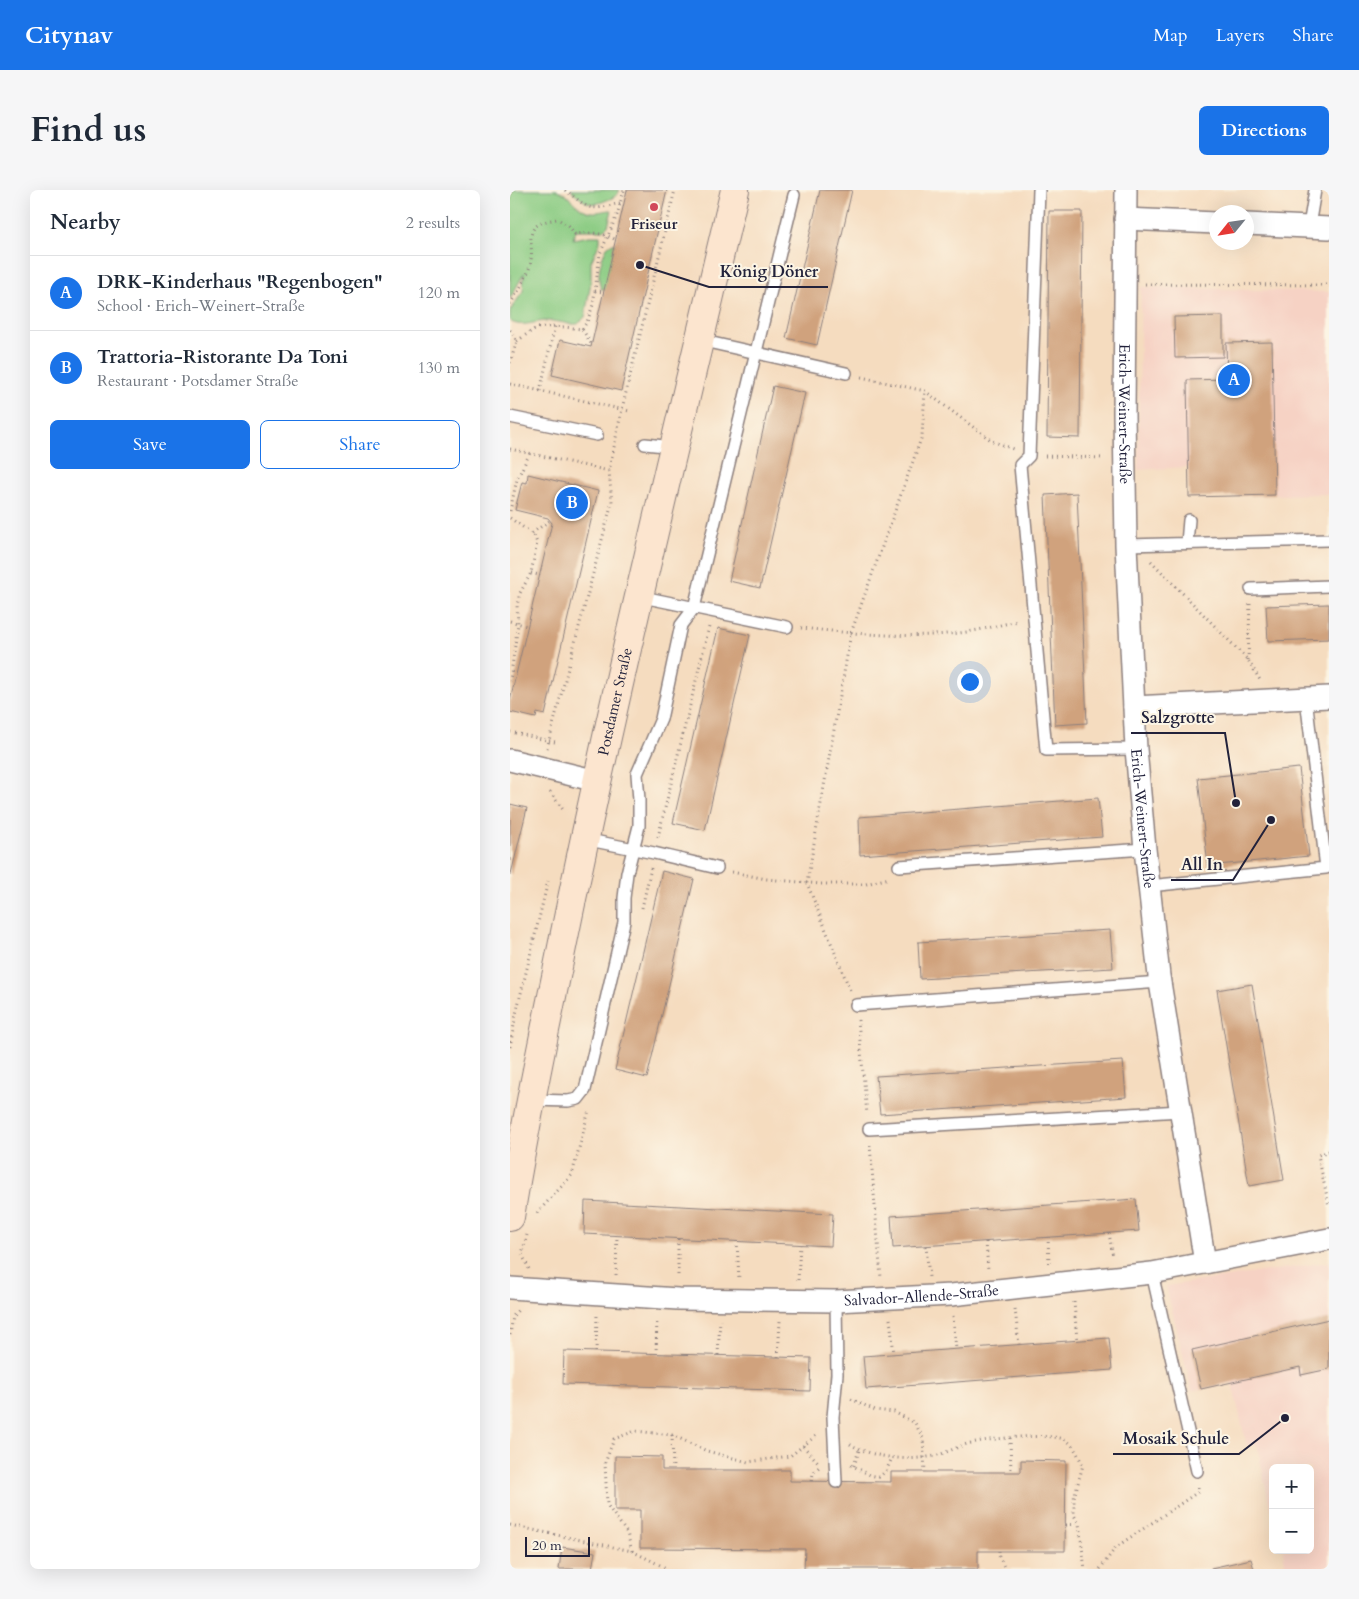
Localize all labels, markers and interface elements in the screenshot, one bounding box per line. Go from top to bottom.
text: Citynav [25,19,113,52]
text: Map [1153,23,1188,48]
text: Layers [1216,23,1265,48]
text: Share [1293,23,1334,48]
text: Find us [30,106,146,154]
button: Directions [1199,106,1329,155]
marker: Friseur [648,201,660,213]
north arrow [1209,205,1254,250]
text: Nearby [50,208,121,237]
text: 2 results [406,212,460,234]
place label: Friseur [630,214,679,234]
callout: König Döner [709,256,828,287]
text: König Döner [720,261,819,283]
text: DRK-Kinderhaus "Regenbogen" [97,269,383,295]
text: A [60,282,72,304]
text: 120 m [418,282,460,304]
text: School · Erich-Weinert-Straße [97,295,305,317]
text: Trattoria-Ristorante Da Toni [97,344,348,370]
street label: Erich-Weinert-Straße [1114,344,1135,485]
text: B [60,357,72,379]
text: 130 m [418,357,460,379]
pin: A [1218,361,1250,399]
text: Restaurant · Potsdamer Straße [97,370,299,392]
button: Save [50,420,250,469]
button: Share [260,420,460,469]
pin: B [556,484,588,522]
street label: Potsdamer Straße [593,645,637,758]
your location [957,669,983,695]
callout: Salzgrotte [1131,702,1225,733]
text: Salzgrotte [1141,707,1215,729]
street label: Erich-Weinert-Straße [1126,748,1159,890]
callout: All In [1171,849,1233,880]
text: All In [1181,854,1224,876]
street label: Salvador-Allende-Straße [843,1280,1000,1311]
callout: Mosaik Schule [1113,1423,1239,1454]
text: Mosaik Schule [1123,1428,1229,1450]
map controls [1269,1464,1314,1554]
button: + [1269,1464,1314,1509]
button: − [1269,1509,1314,1554]
scale bar [525,1534,590,1557]
text: 20 m [532,1536,562,1555]

